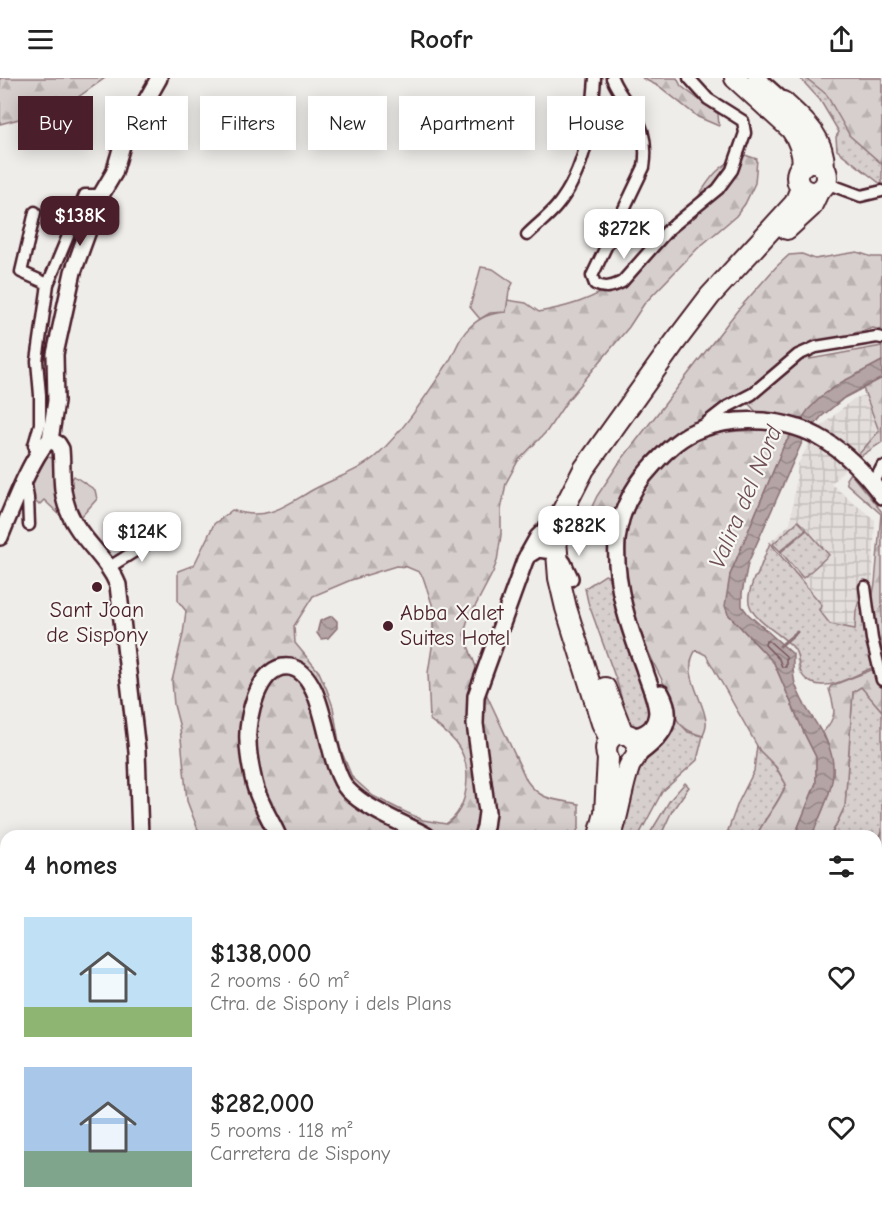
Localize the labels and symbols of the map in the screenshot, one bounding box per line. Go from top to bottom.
pin: $138K [38,196,122,247]
pin: $272K [582,209,666,260]
water label: Valira del Nord [702,420,788,572]
pin: $282K [537,506,621,557]
pin: $124K [100,512,184,563]
marker: Sant Joan de Sispony [90,580,104,594]
place label: Sant Joan de Sispony [46,597,148,648]
place label: Abba Xalet Suites Hotel [400,600,510,651]
marker: Abba Xalet Suites Hotel [381,619,395,633]

